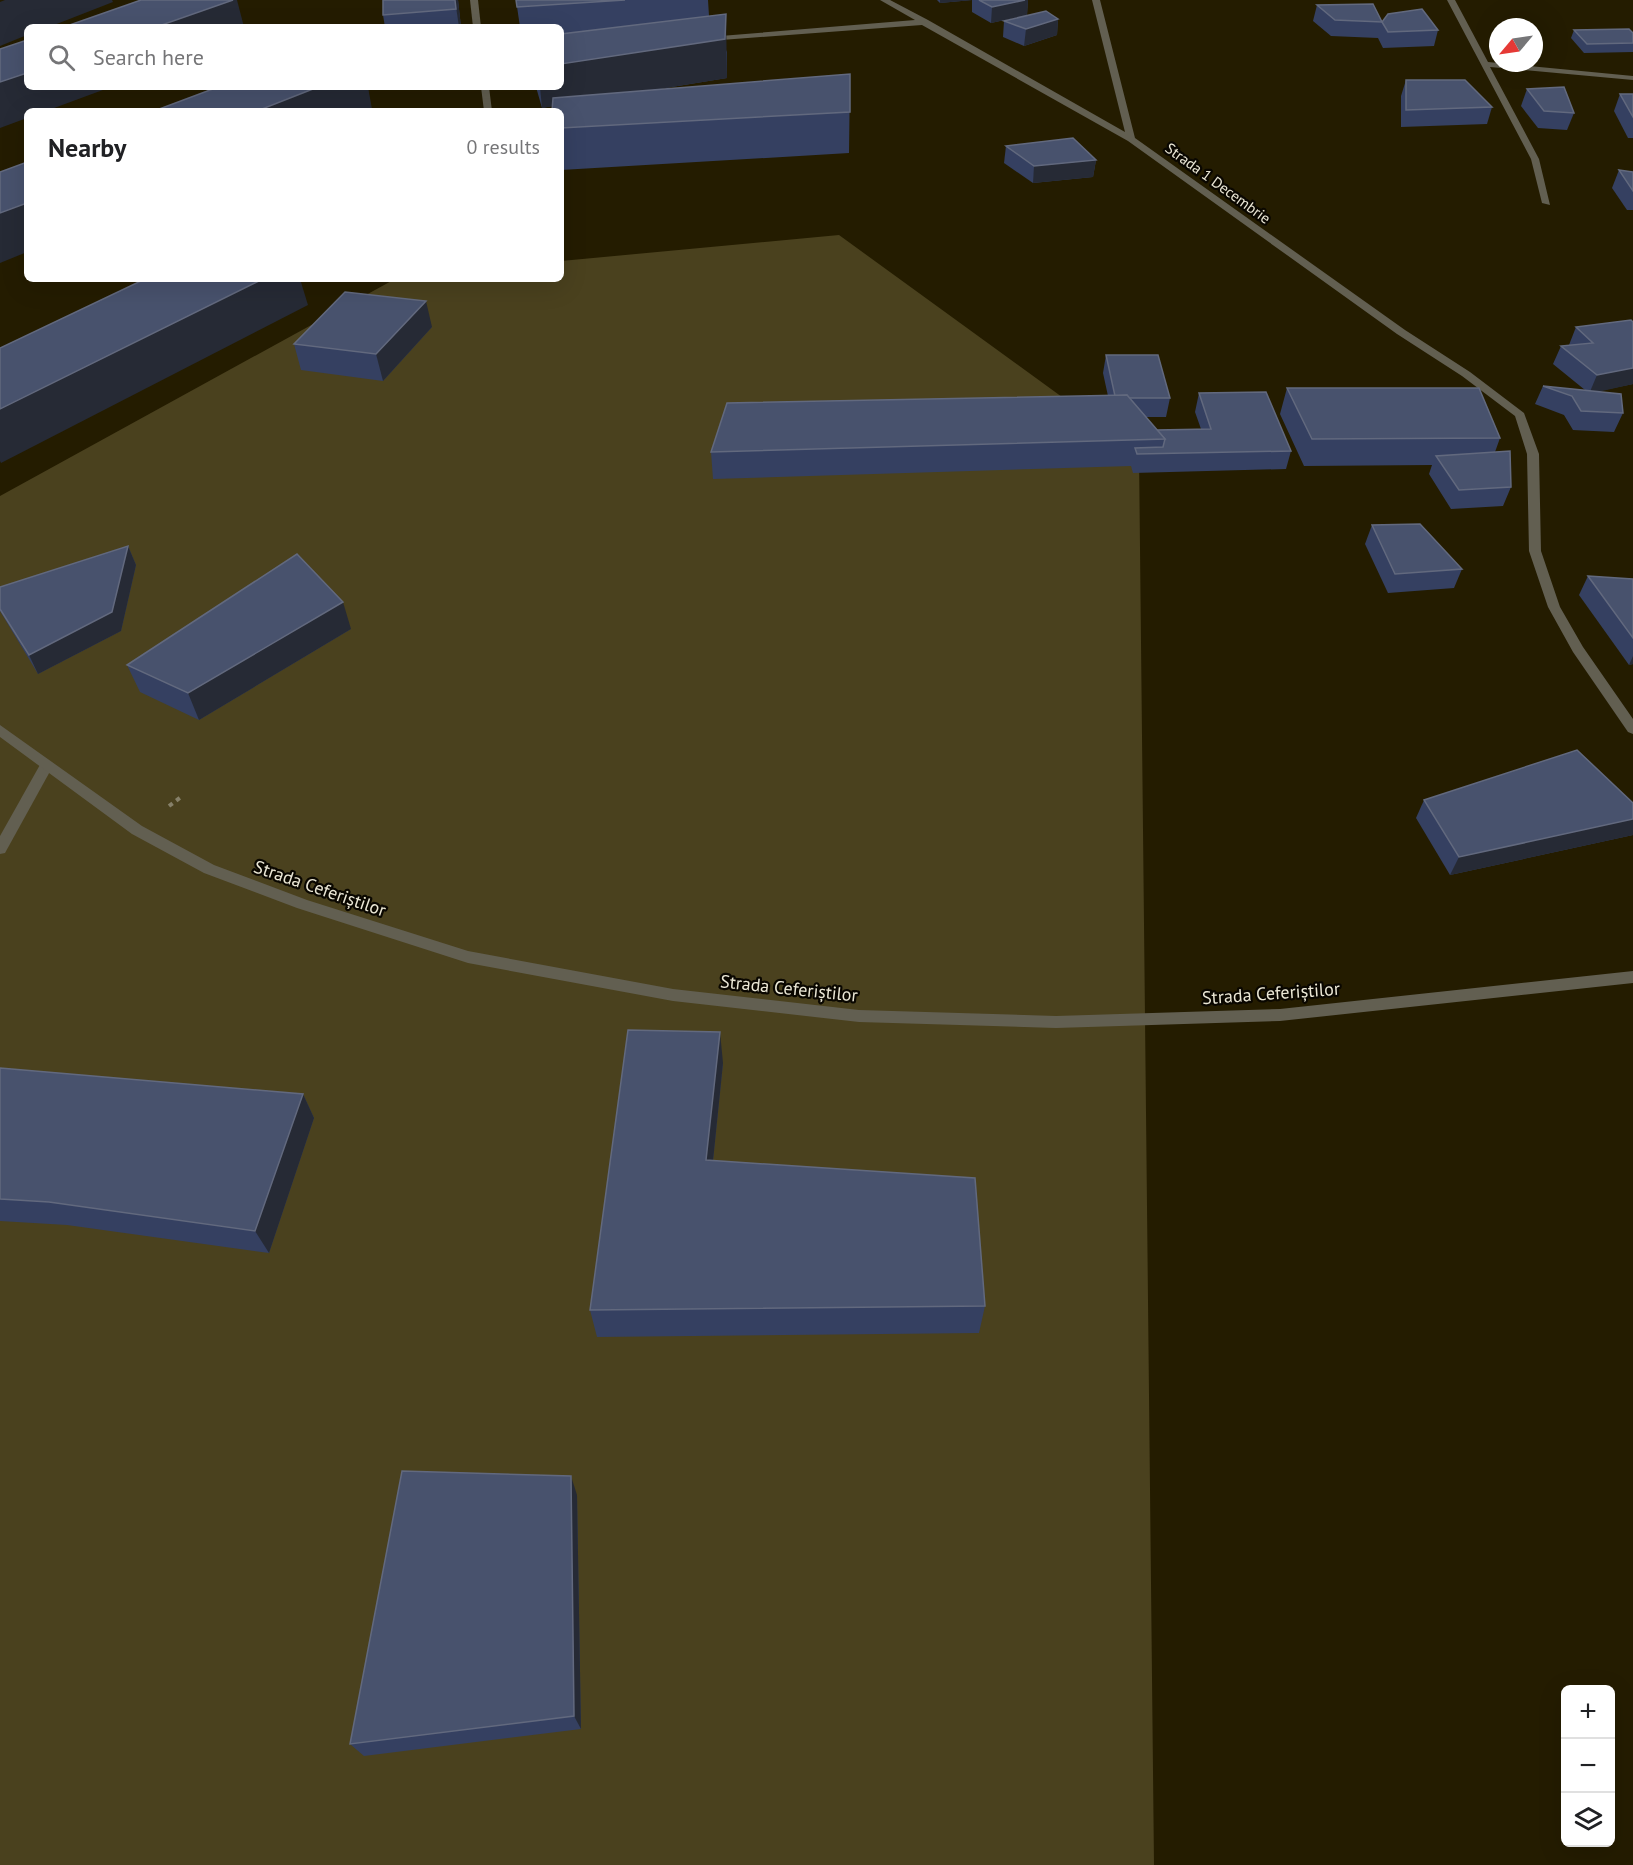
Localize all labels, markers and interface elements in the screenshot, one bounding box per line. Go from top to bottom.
north arrow [1489,18,1543,72]
search box [24,24,564,90]
icon: search [45,41,78,74]
text: Search here [93,43,204,71]
text: Nearby [48,131,126,164]
text: 0 results [467,134,540,160]
street label: Strada 1 Decembrie [1162,138,1274,228]
street label: Strada Ceferiștilor [251,855,389,921]
street label: Strada Ceferiștilor [719,969,859,1007]
street label: Strada Ceferiștilor [1201,977,1341,1009]
map controls [1561,1685,1615,1847]
button: + [1561,1685,1615,1739]
button: − [1561,1739,1615,1793]
button: layers [1561,1793,1615,1847]

